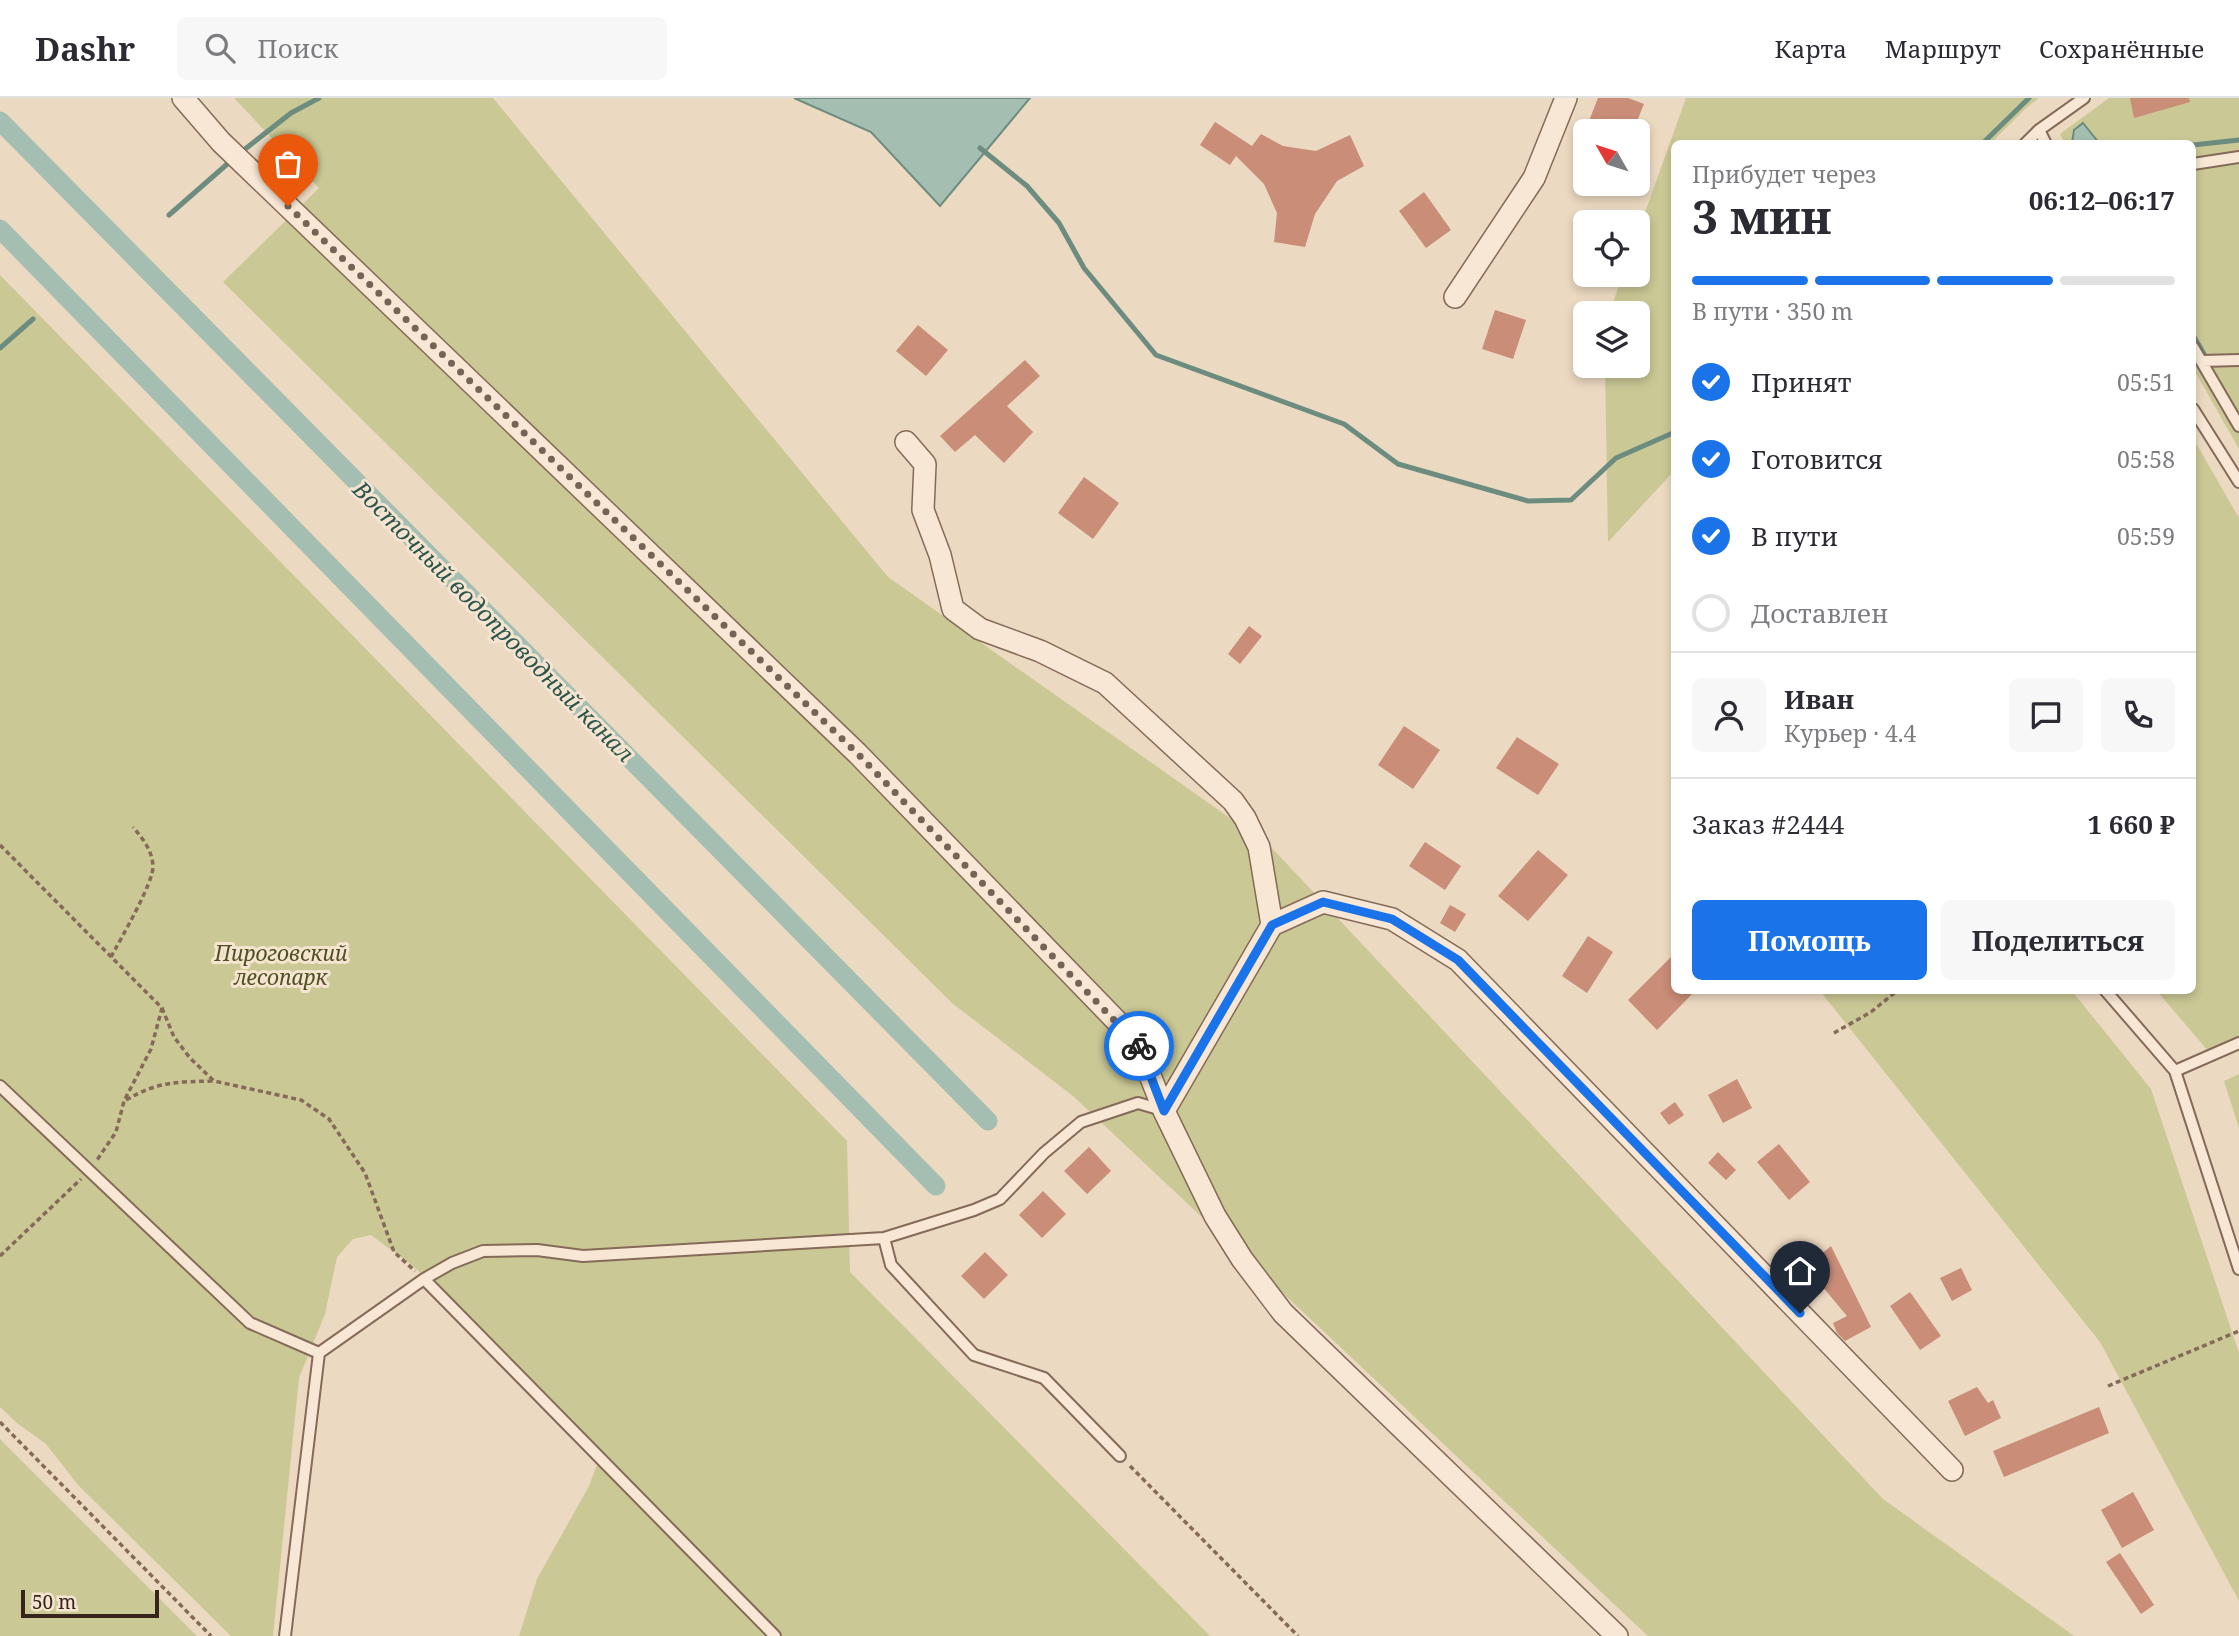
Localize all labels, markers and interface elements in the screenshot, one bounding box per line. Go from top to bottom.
search box [177,17,667,80]
text: Dashr [35,26,135,71]
icon: search [201,29,239,67]
text: Поиск [257,30,339,66]
text: Карта [1775,32,1847,65]
text: Маршрут [1885,32,2001,65]
text: Сохранённые [2039,32,2204,65]
north arrow [1573,119,1650,196]
map controls [1573,119,1650,378]
pin [258,134,318,206]
icon: bag [269,145,307,183]
text: Прибудет через [1692,158,1876,190]
text: 06:12–06:17 [2029,182,2175,218]
text: 3 мин [1692,185,1831,247]
button: locate [1573,210,1650,287]
text: В пути · 350 m [1692,295,1853,327]
button: layers [1573,301,1650,378]
icon: check [1692,363,1730,401]
text: Принят [1751,364,1852,400]
text: 05:51 [2117,366,2175,398]
icon: check [1692,440,1730,478]
text: Готовится [1751,441,1883,477]
text: 05:58 [2117,443,2175,475]
water label: Восточный водопроводный канал [346,473,642,769]
icon: check [1692,517,1730,555]
text: В пути [1751,518,1838,554]
text: 05:59 [2117,520,2175,552]
text: Доставлен [1751,595,1888,631]
button: person [1692,678,1766,752]
button: chat [2009,678,2083,752]
button: phone [2101,678,2175,752]
text: Иван [1784,681,1854,717]
text: Курьер · 4.4 [1784,717,1916,749]
text: Заказ #2444 [1692,806,1844,842]
text: 1 660 ₽ [2087,806,2175,842]
button: Помощь [1692,900,1927,980]
button: Поделиться [1941,900,2175,980]
park label: Пироговский лесопарк [213,939,348,991]
courier [1104,1011,1174,1081]
icon: bike [1120,1027,1158,1065]
pin [1770,1241,1830,1313]
icon: home [1781,1252,1819,1290]
scale bar [21,1587,159,1619]
text: 50 m [32,1589,76,1615]

